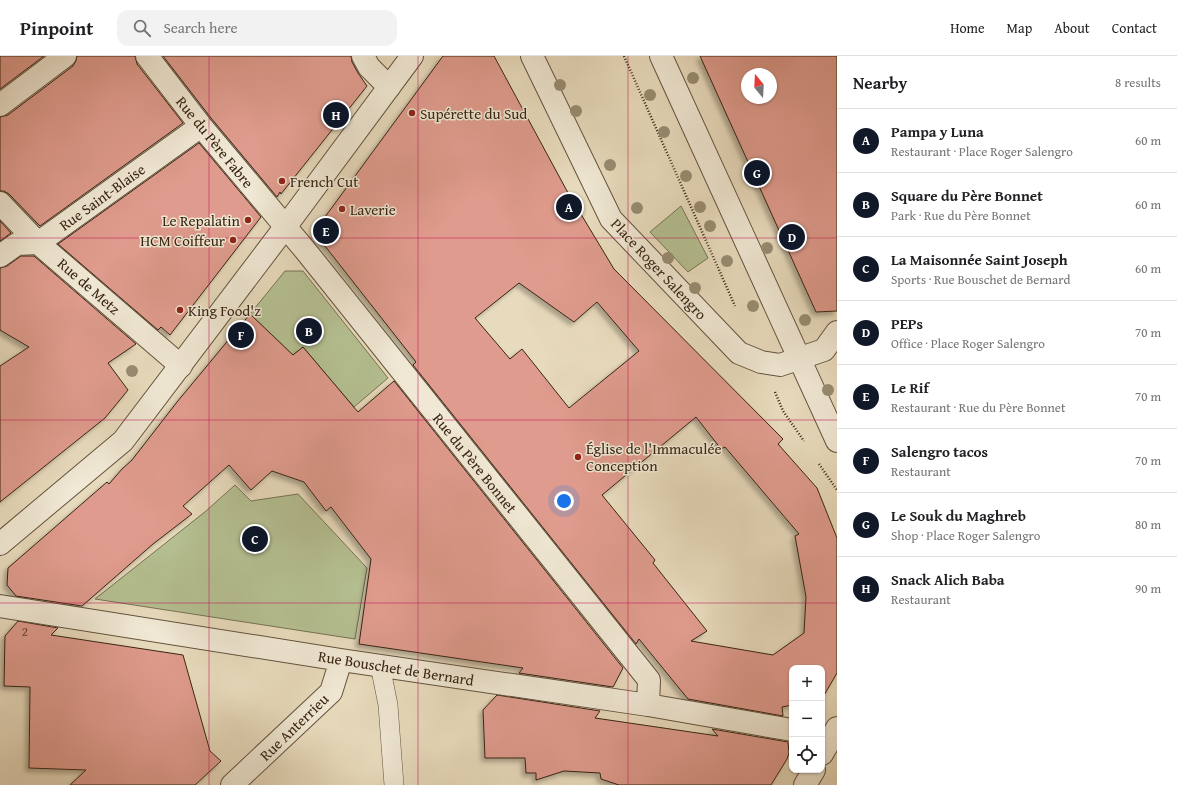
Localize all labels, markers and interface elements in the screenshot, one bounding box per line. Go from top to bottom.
search box [117,10,397,46]
text: Pinpoint [20,14,93,42]
icon: search [131,17,153,39]
text: Search here [163,17,237,38]
text: Home [950,18,985,38]
text: Map [1007,18,1032,38]
text: About [1054,18,1090,38]
text: Contact [1112,18,1157,38]
north arrow [741,68,777,104]
text: Nearby [853,70,907,95]
text: 8 results [1115,73,1161,92]
street label: Rue du Père Fabre [171,92,259,192]
pin: H [323,100,349,130]
place label: Supérette du Sud [420,103,527,124]
marker: Supérette du Sud [407,108,417,118]
text: Pampa y Luna [891,121,984,142]
text: A [862,131,870,150]
text: 60 m [1135,131,1161,150]
text: Restaurant · Place Roger Salengro [891,142,1073,161]
pin: G [744,158,770,188]
street label: Rue Saint-Blaise [55,159,149,235]
place label: French Cut [290,171,359,192]
marker: French Cut [277,176,287,186]
text: Square du Père Bonnet [891,185,1043,206]
pin: A [556,192,582,222]
text: B [862,195,870,214]
text: 60 m [1135,195,1161,214]
place label: Laverie [350,199,396,220]
marker: Laverie [337,204,347,214]
text: Park · Rue du Père Bonnet [891,206,1031,225]
place label: Le Repalatin [162,210,241,231]
street label: Place Roger Salengro [606,214,712,325]
marker: Le Repalatin [243,215,253,225]
pin: E [313,216,339,246]
pin: D [779,222,805,252]
place label: HCM Coiffeur [140,230,225,251]
marker: HCM Coiffeur [228,235,238,245]
text: La Maisonnée Saint Joseph [891,249,1068,270]
street label: Rue de Metz [53,253,125,319]
text: C [862,259,870,278]
text: 60 m [1135,259,1161,278]
text: Sports · Rue Bouschet de Bernard [891,270,1070,289]
place label: King Food'z [188,300,261,321]
marker: King Food'z [175,305,185,315]
text: PEPs [891,313,923,334]
pin: B [296,316,322,346]
pin: F [228,320,254,350]
text: D [862,323,870,342]
text: 70 m [1135,323,1161,342]
text: Office · Place Roger Salengro [891,334,1045,353]
text: Le Rif [891,377,929,398]
text: E [863,387,869,406]
text: 70 m [1135,387,1161,406]
text: Restaurant · Rue du Père Bonnet [891,398,1065,417]
street label: Rue du Père Bonnet [428,408,522,518]
place label: Église de l'Immaculée Conception [586,438,721,476]
text: Salengro tacos [891,441,988,462]
text: F [863,451,869,470]
text: 70 m [1135,451,1161,470]
marker: Église de l'Immaculée Conception [573,452,583,462]
text: Restaurant [891,462,951,481]
your location [554,491,574,511]
text: Le Souk du Maghreb [891,505,1026,526]
text: G [862,515,870,534]
text: 80 m [1135,515,1161,534]
pin: C [242,524,268,554]
text: Shop · Place Roger Salengro [891,526,1040,545]
text: Snack Alich Baba [891,569,1005,590]
text: H [861,579,871,598]
text: 90 m [1135,579,1161,598]
text: Restaurant [891,590,951,609]
house number: 2 [22,622,28,641]
street label: Rue Bouschet de Bernard [317,645,475,691]
map controls [789,665,825,773]
button: + [789,665,825,701]
street label: Rue Anterrieu [255,688,334,765]
button: − [789,701,825,737]
button: locate [789,737,825,773]

